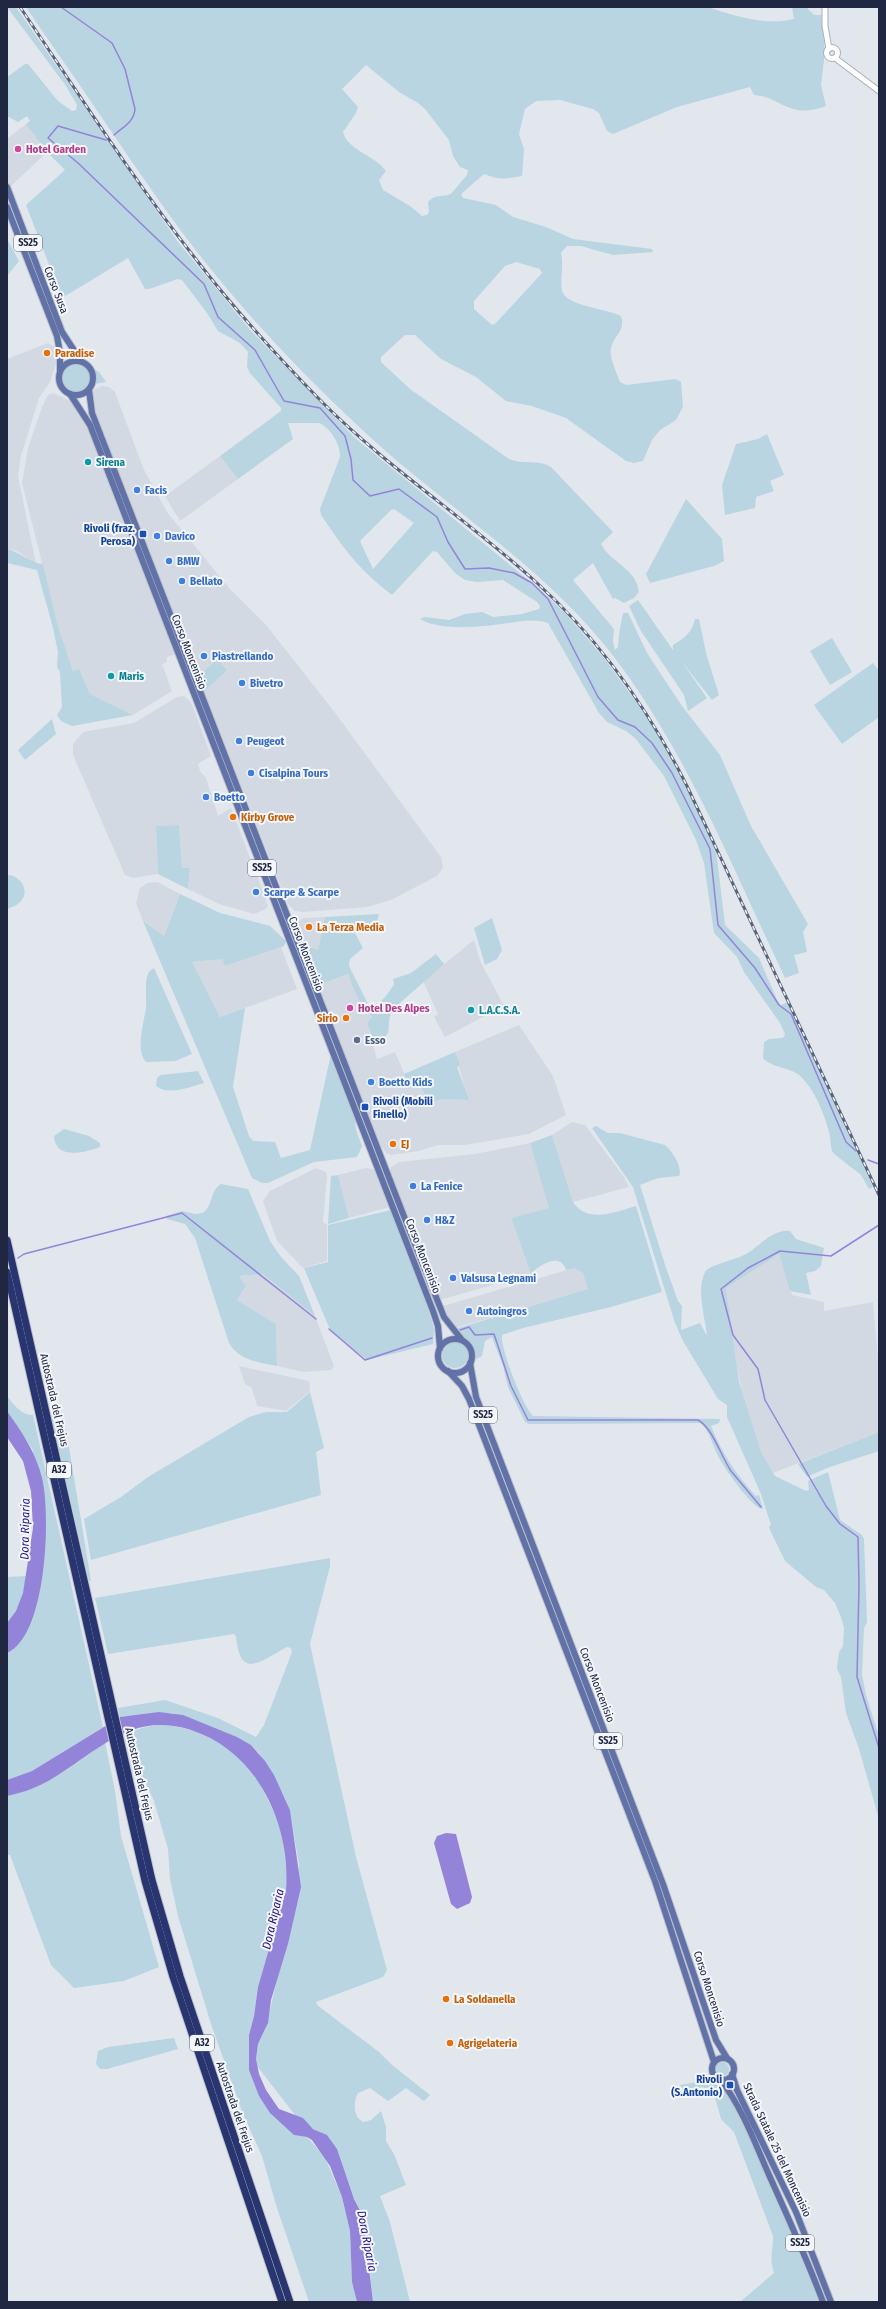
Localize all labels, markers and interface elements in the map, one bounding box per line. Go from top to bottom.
place label: Hotel Garden [26,143,86,156]
marker: Hotel Garden [13,144,23,154]
road number: SS25 [14,235,42,251]
street label: Corso Susa [41,265,71,315]
place label: Paradise [55,347,95,360]
marker: Paradise [42,348,52,358]
place label: Sirena [96,456,126,469]
marker: Sirena [83,457,93,467]
place label: Facis [145,484,167,497]
marker: Facis [132,485,142,495]
place label: Rivoli (fraz. Perosa) [84,522,136,548]
marker: Rivoli (fraz. Perosa) [138,529,148,539]
place label: Davico [165,530,195,543]
marker: Davico [152,531,162,541]
place label: BMW [177,555,200,568]
marker: BMW [164,556,174,566]
place label: Bellato [190,575,223,588]
marker: Bellato [177,576,187,586]
street label: Corso Moncenisio [169,613,209,691]
place label: Piastrellando [212,650,273,663]
marker: Piastrellando [199,651,209,661]
place label: Maris [119,670,144,683]
marker: Maris [106,671,116,681]
place label: Bivetro [250,677,283,690]
marker: Bivetro [237,678,247,688]
place label: Peugeot [247,735,285,748]
marker: Peugeot [234,736,244,746]
place label: Cisalpina Tours [259,767,328,780]
marker: Cisalpina Tours [246,768,256,778]
place label: Boetto [214,791,245,804]
marker: Boetto [201,792,211,802]
place label: Kirby Grove [241,811,295,824]
marker: Kirby Grove [228,812,238,822]
road number: SS25 [248,860,276,876]
place label: Scarpe & Scarpe [264,886,339,899]
marker: Scarpe & Scarpe [251,887,261,897]
street label: Corso Moncenisio [286,915,326,993]
place label: La Terza Media [317,921,385,934]
marker: La Terza Media [304,922,314,932]
place label: Hotel Des Alpes [358,1002,430,1015]
marker: Hotel Des Alpes [345,1003,355,1013]
place label: L.A.C.S.A. [479,1004,521,1017]
marker: L.A.C.S.A. [466,1005,476,1015]
place label: Sirio [317,1012,338,1025]
marker: Sirio [341,1013,351,1023]
place label: Esso [365,1034,386,1047]
marker: Esso [352,1035,362,1045]
place label: Boetto Kids [379,1076,433,1089]
marker: Boetto Kids [366,1077,376,1087]
place label: Rivoli (Mobili Finello) [373,1095,433,1121]
marker: Rivoli (Mobili Finello) [360,1102,370,1112]
place label: EJ [401,1138,409,1151]
marker: EJ [388,1139,398,1149]
place label: La Fenice [421,1180,463,1193]
marker: La Fenice [408,1181,418,1191]
place label: H&Z [435,1214,455,1227]
marker: H&Z [422,1215,432,1225]
street label: Corso Moncenisio [403,1217,443,1295]
place label: Valsusa Legnami [460,1272,536,1285]
marker: Valsusa Legnami [448,1273,458,1283]
place label: Autoingros [476,1305,527,1318]
marker: Autoingros [464,1306,474,1316]
street label: Autostrada del Frejus [37,1352,71,1448]
road number: SS25 [469,1407,497,1423]
road number: A32 [47,1462,71,1478]
water label: Dora Riparia [17,1498,33,1560]
street label: Corso Moncenisio [577,1646,617,1724]
street label: Autostrada del Frejus [122,1726,156,1822]
road number: SS25 [594,1733,622,1749]
water label: Dora Riparia [259,1887,287,1951]
street label: Corso Moncenisio [691,1949,727,2029]
place label: La Soldanella [454,1993,516,2006]
marker: La Soldanella [441,1994,451,2004]
road number: A32 [190,2035,214,2051]
place label: Agrigelateria [457,2037,518,2050]
marker: Agrigelateria [445,2038,455,2048]
street label: Autostrada del Frejus [213,2060,257,2154]
place label: Rivoli (S.Antonio) [671,2073,723,2099]
marker: Rivoli (S.Antonio) [725,2080,735,2090]
street label: Strada Statale 25 del Moncenisio [740,2081,814,2219]
water label: Dora Riparia [354,2209,380,2273]
road number: SS25 [786,2235,814,2251]

